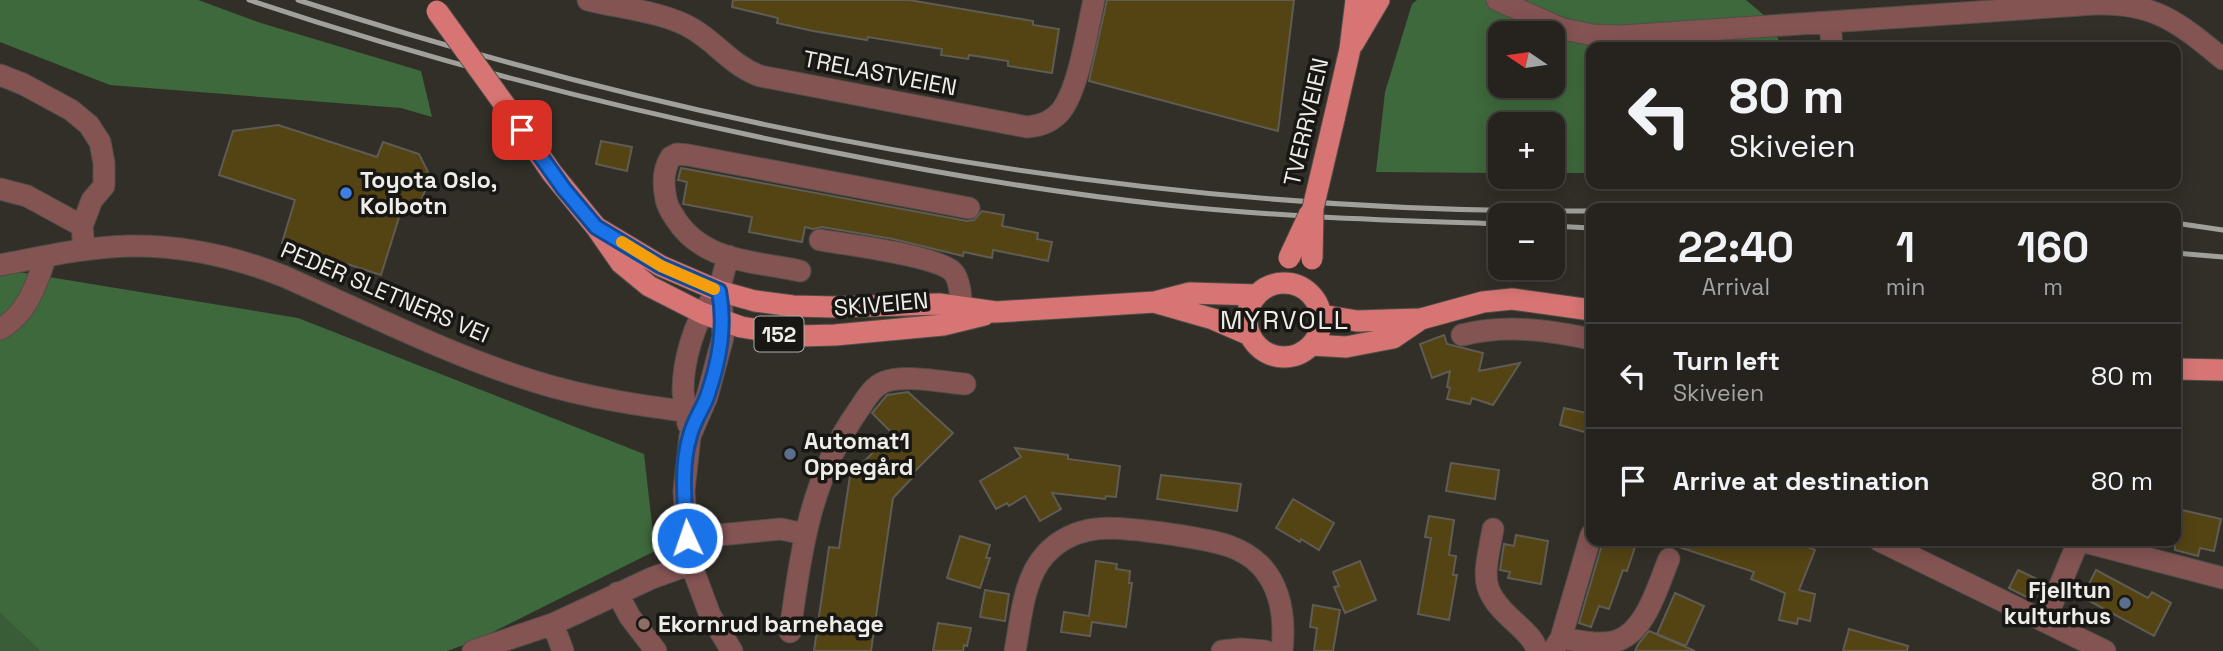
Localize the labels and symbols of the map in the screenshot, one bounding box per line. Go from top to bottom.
north arrow [1488,21,1564,98]
street label: TRELASTVEIEN [801,43,959,103]
street label: TVERRVEIEN [1277,55,1335,189]
pin [492,100,552,160]
place label: Toyota Oslo, Kolbotn [360,165,497,221]
marker: Toyota Oslo, Kolbotn [338,185,354,201]
street label: PEDER SLETNERS VEI [276,234,494,350]
street label: SKIVEIEN [832,285,930,323]
district label: MYRVOLL [1220,303,1350,337]
road number: 152 [754,316,804,352]
place label: Automat1 Oppegård [804,426,914,482]
marker: Automat1 Oppegård [782,446,798,462]
position arrow [650,501,724,575]
place label: Fjelltun kulturhus [2004,575,2111,631]
marker: Fjelltun kulturhus [2117,595,2133,611]
place label: Ekornrud barnehage [658,609,884,639]
marker: Ekornrud barnehage [636,616,652,632]

